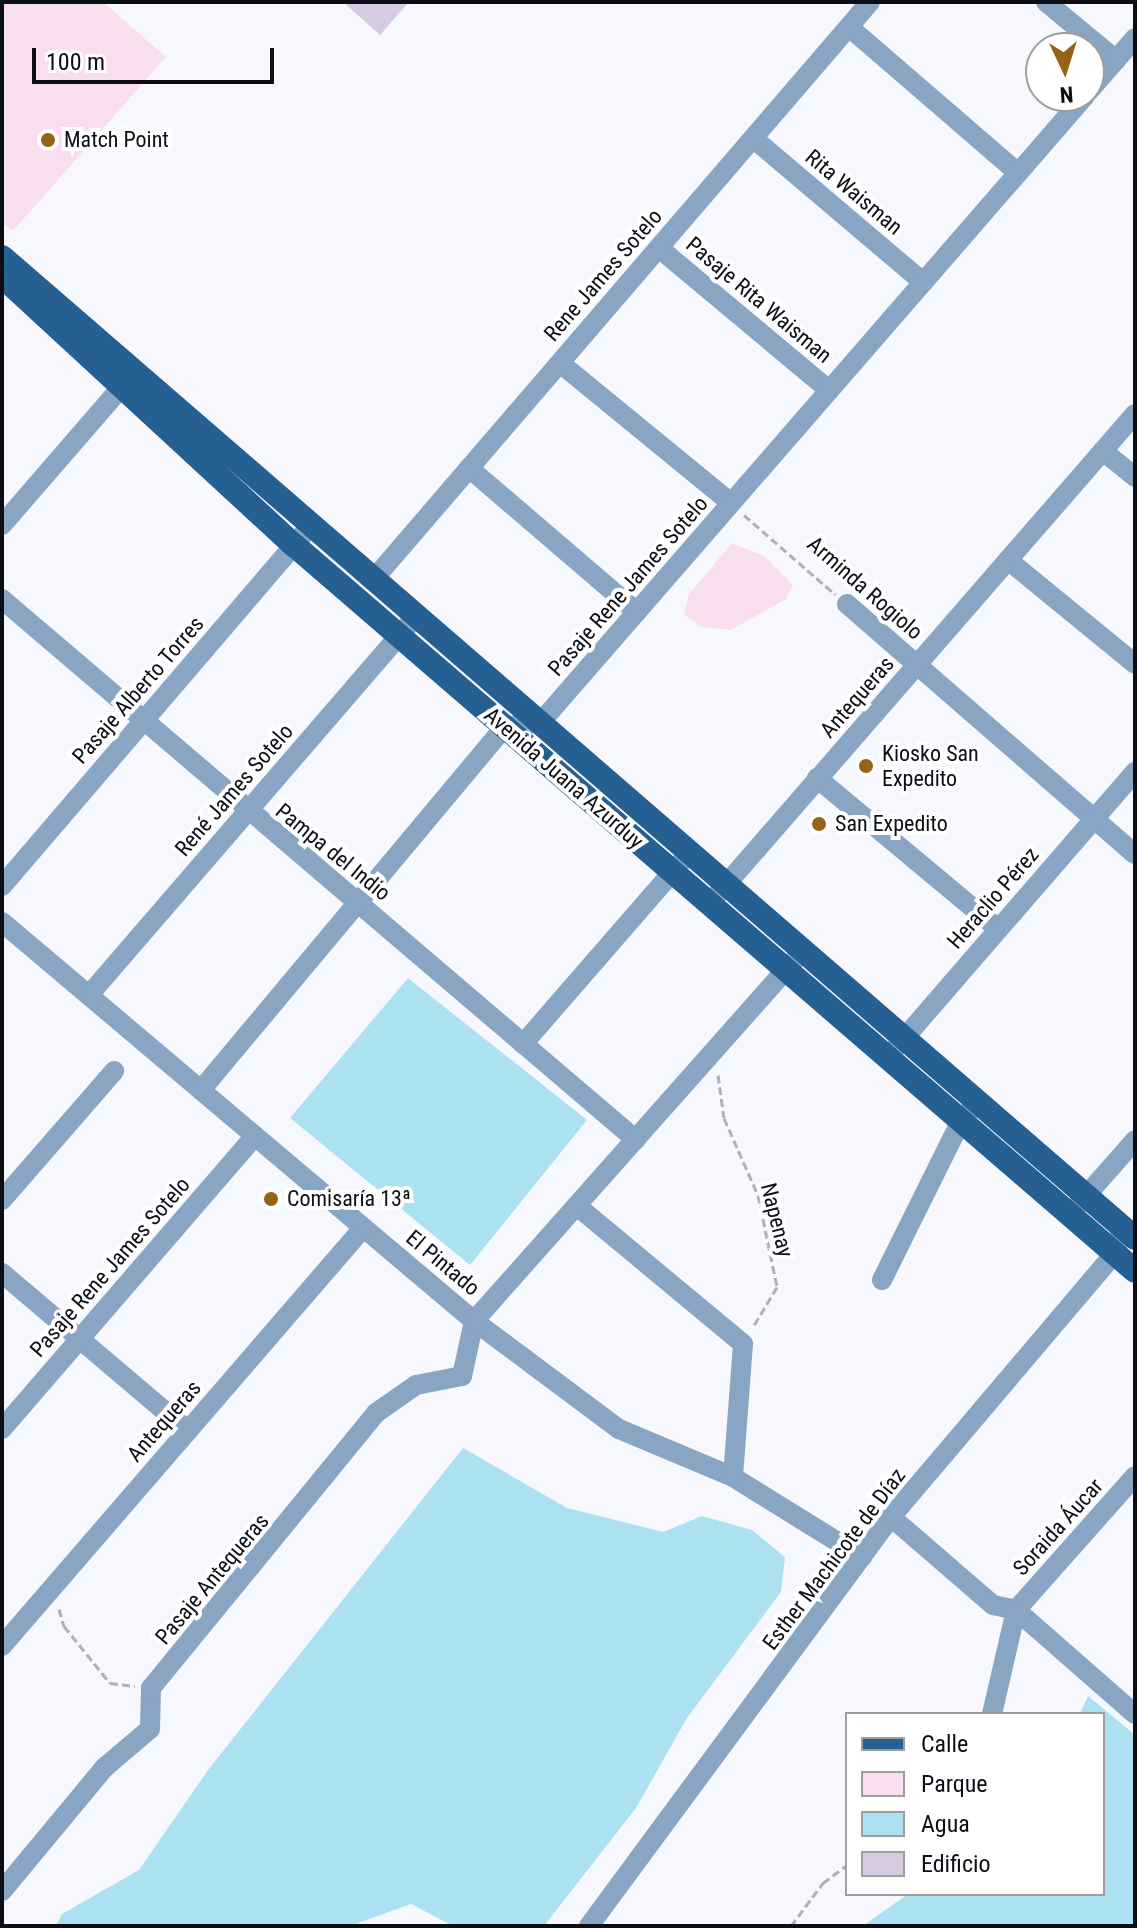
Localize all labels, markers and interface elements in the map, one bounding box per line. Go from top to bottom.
scale bar [36,32,278,82]
north arrow [1025,32,1105,112]
text: 100 m [46,48,105,76]
text: N [1059,82,1074,107]
place label: Match Point [64,127,169,153]
marker: Match Point [39,131,57,149]
street label: Rita Waisman [800,144,908,240]
street label: Rene James Sotelo [538,204,668,346]
street label: Pasaje Rita Waisman [681,231,837,369]
street label: Pasaje Rene James Sotelo [543,491,713,681]
street label: Arminda Rogiolo [802,531,928,645]
street label: Pasaje Alberto Torres [67,611,209,769]
street label: Antequeras [815,651,899,743]
street label: Avenida Juana Azurduy [479,702,649,854]
street label: René James Sotelo [169,719,299,861]
place label: Kiosko San Expedito [882,740,979,792]
marker: Kiosko San Expedito [857,757,875,775]
street label: Pampa del Indio [270,798,396,906]
place label: San Expedito [835,811,948,837]
marker: San Expedito [810,815,828,833]
street label: Heraclio Pérez [942,842,1044,954]
street label: Pasaje Rene James Sotelo [25,1172,195,1362]
street label: Napenay [755,1180,799,1260]
place label: Comisaría 13ª [287,1186,411,1212]
marker: Comisaría 13ª [262,1190,280,1208]
street label: El Pintado [401,1225,485,1301]
street label: Antequeras [122,1375,206,1467]
street label: Esther Machicote de Díaz [757,1463,911,1655]
street label: Soraida Áucar [1008,1473,1108,1581]
street label: Pasaje Antequeras [150,1508,274,1650]
legend [845,1712,1105,1896]
text: Calle [921,1730,968,1758]
text: Parque [921,1770,988,1798]
text: Agua [921,1810,970,1838]
text: Edificio [921,1850,991,1878]

